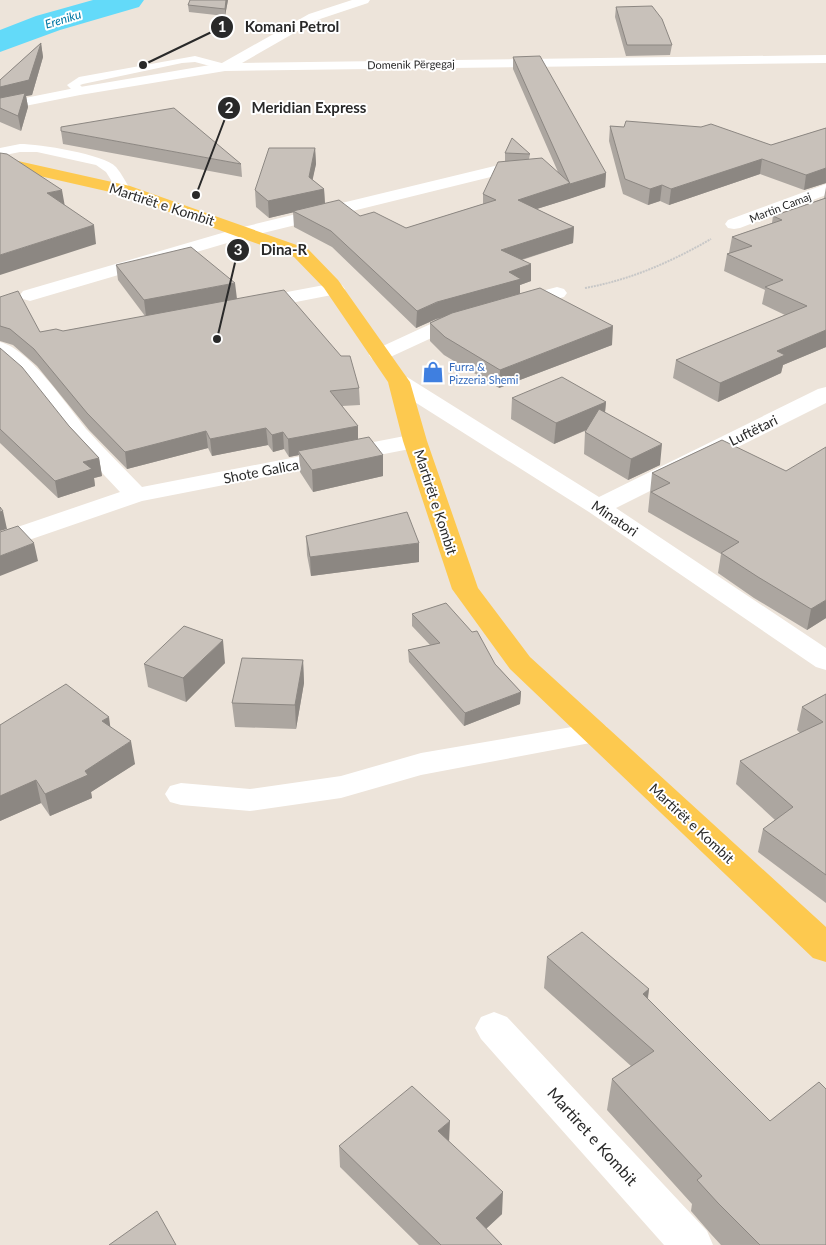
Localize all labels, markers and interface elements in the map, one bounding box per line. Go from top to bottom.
water label: Ereniku [43,6,83,32]
callout: Komani Petrol [209,12,349,42]
text: 1 [218,17,226,35]
text: Komani Petrol [245,17,339,35]
street label: Domenik Përgegaj [367,57,455,71]
callout: Meridian Express [217,93,376,123]
text: 2 [225,98,234,116]
text: Meridian Express [252,98,367,116]
street label: Martirët e Kombit [107,179,217,229]
street label: Martin Camaj [747,189,813,225]
callout: Dina-R [225,235,317,265]
text: 3 [234,240,242,258]
text: Dina-R [261,240,308,258]
shop icon: Furra & Pizzeria Shemi [420,359,446,385]
place label: Furra & Pizzeria Shemi [449,360,519,386]
street label: Luftëtari [726,411,780,449]
street label: Martirët e Kombit [411,447,461,557]
street label: Shote Galica [222,455,300,487]
street label: Minatori [589,496,641,540]
street label: Martirët e Kombit [646,779,738,867]
street label: Martiret e Kombit [544,1083,642,1189]

